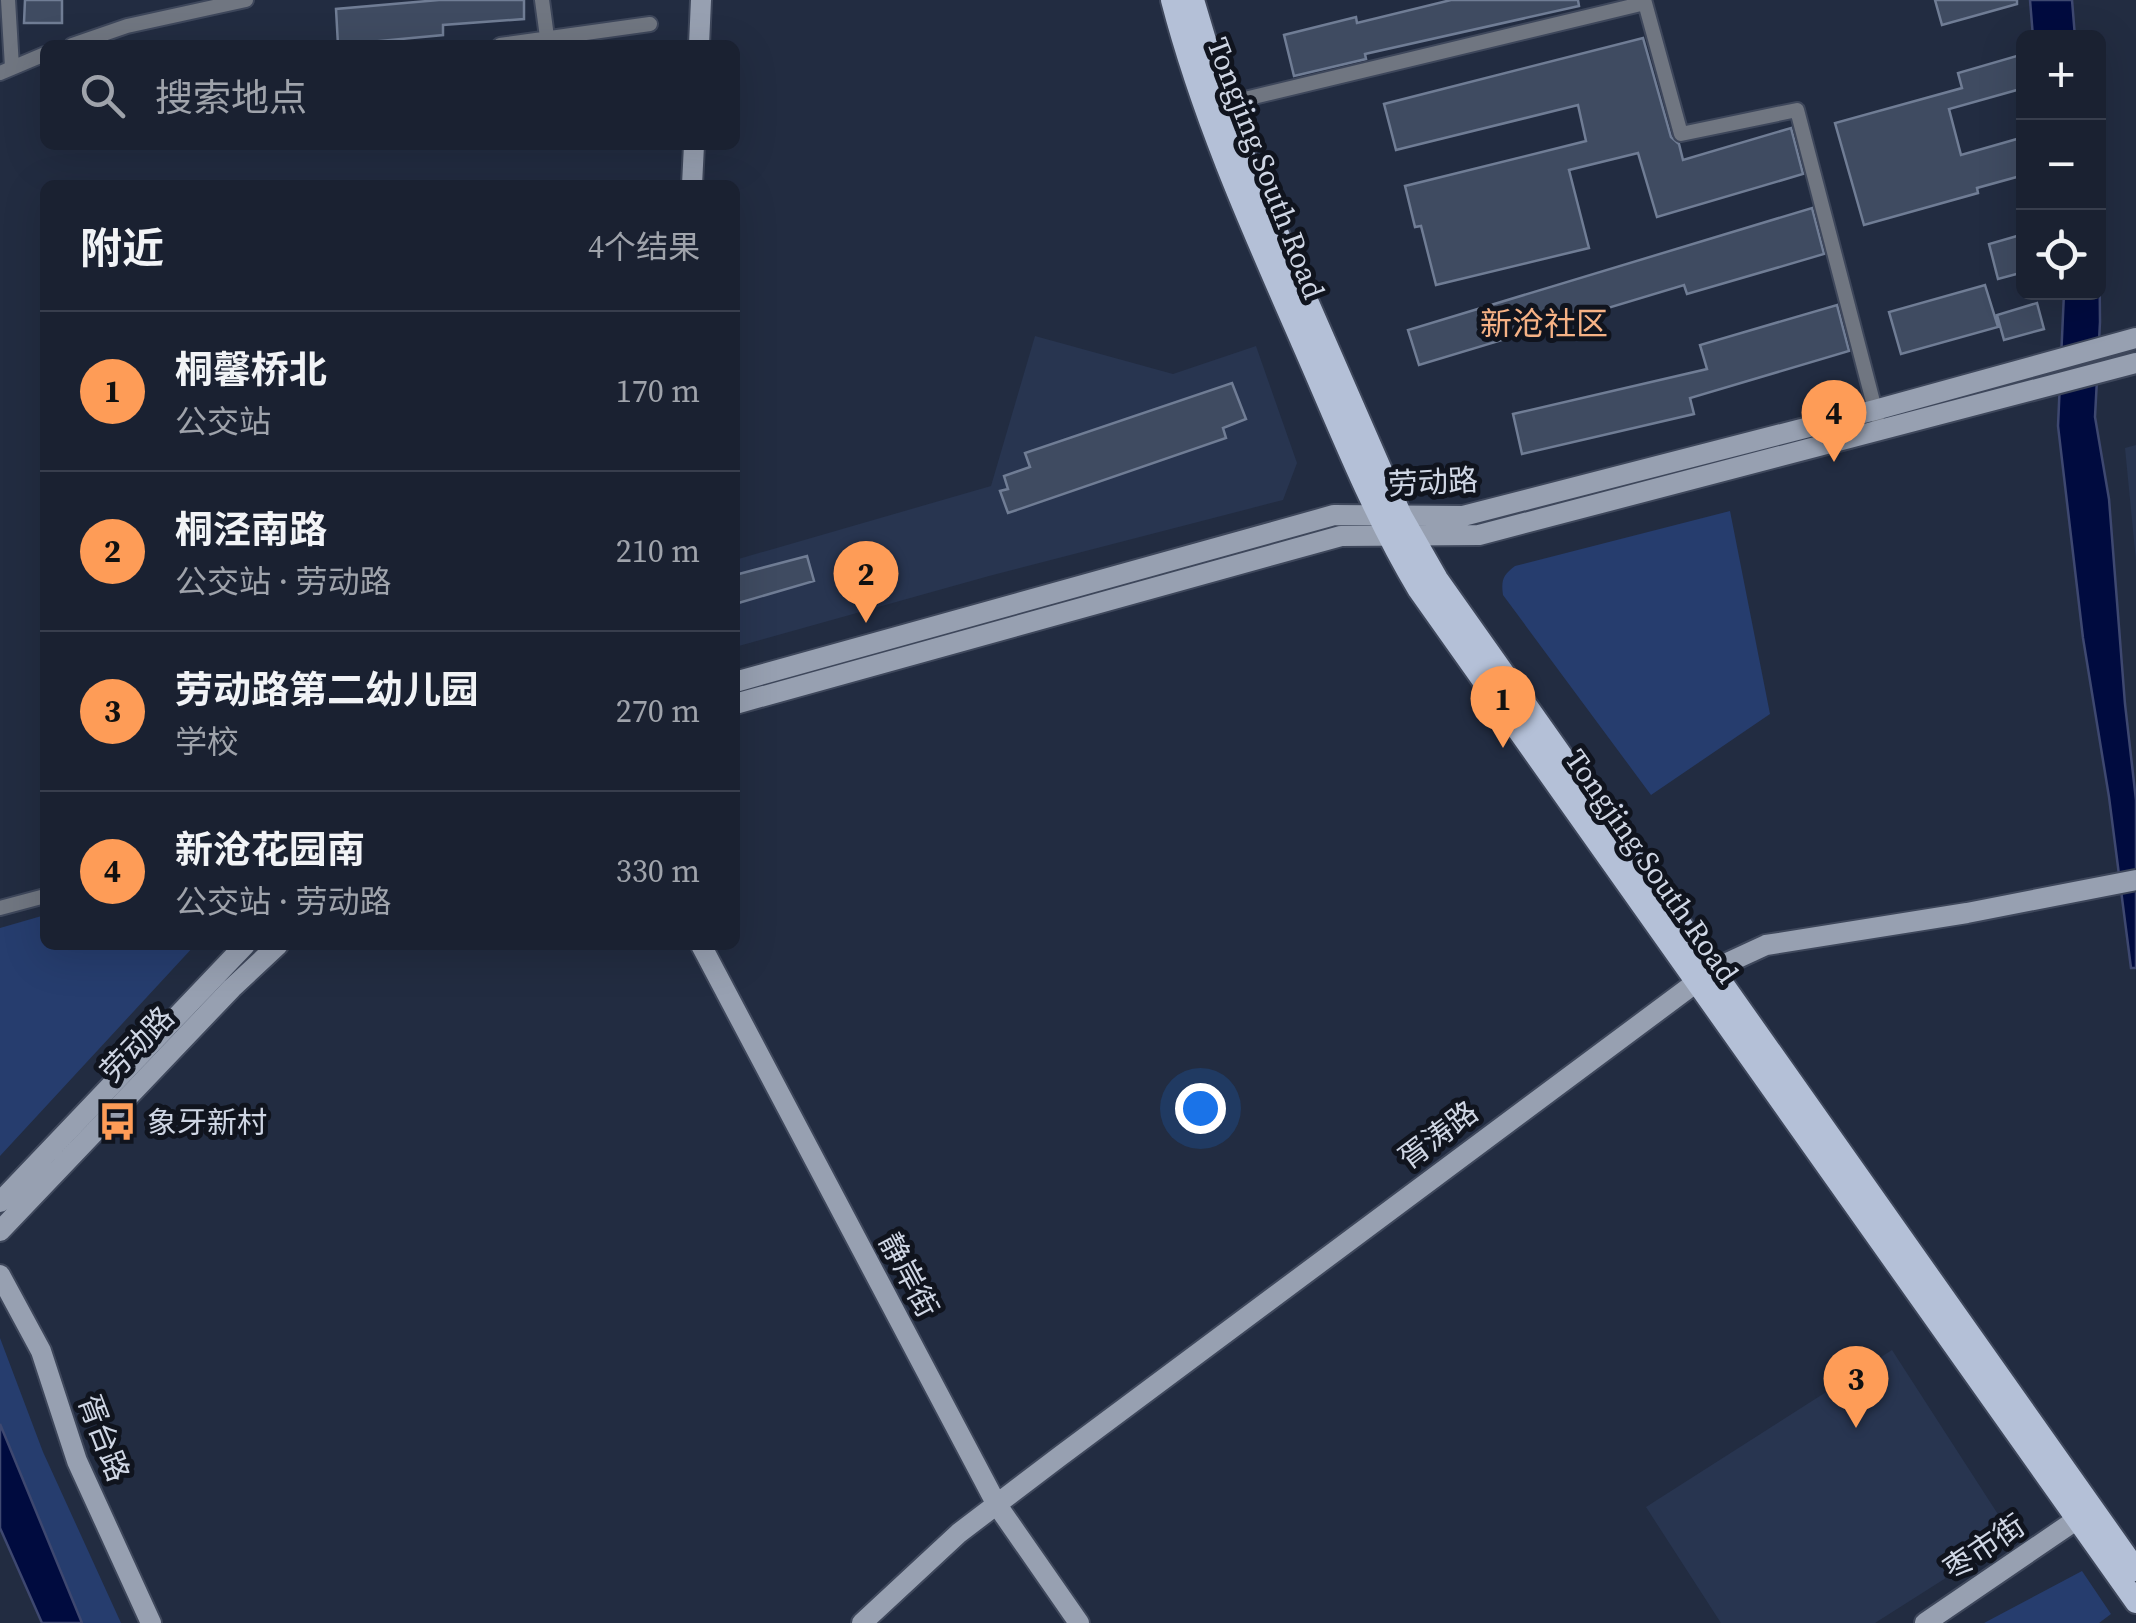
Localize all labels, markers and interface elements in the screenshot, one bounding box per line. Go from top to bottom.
map controls [2016,30,2106,300]
button: + [2016,30,2106,120]
street label: Tongjing South Road [1197,32,1335,304]
search box [40,40,740,150]
icon: search [75,68,130,123]
text: 搜索地点 [155,72,307,124]
button: − [2016,120,2106,210]
button: locate [2016,210,2106,300]
text: 附近 [80,219,164,277]
text: 4个结果 [588,225,700,269]
district label: 新沧社区 [1480,302,1608,346]
text: 桐馨桥北 [175,344,327,396]
text: 1 [104,369,121,413]
text: 170 m [616,369,700,413]
pin: 4 [1802,380,1866,462]
text: 公交站 [175,400,271,444]
street label: 劳动路 [1387,459,1479,505]
text: 桐泾南路 [175,504,327,556]
text: 2 [104,529,121,573]
text: 210 m [616,529,700,573]
pin: 2 [834,540,898,623]
text: 公交站 · 劳动路 [175,560,392,604]
text: 劳动路第二幼儿园 [175,664,479,716]
pin: 1 [1470,666,1536,748]
text: 3 [104,689,121,733]
text: 270 m [616,689,700,733]
text: 学校 [175,720,239,764]
street label: Tongjing South Road [1556,741,1748,991]
text: 新沧花园南 [175,824,365,876]
text: 4 [104,849,121,893]
text: 330 m [616,849,700,893]
text: 公交站 · 劳动路 [175,880,392,924]
street label: 劳动路 [91,997,183,1091]
your location [1175,1083,1226,1134]
street label: 胥涛路 [1390,1092,1486,1178]
bus stop icon: 象牙新村 [96,1101,138,1143]
place label: 象牙新村 [147,1102,267,1143]
street label: 静岸街 [870,1226,948,1324]
pin: 3 [1824,1346,1888,1428]
street label: 胥台路 [69,1389,139,1487]
street label: 枣市街 [1935,1505,2033,1589]

